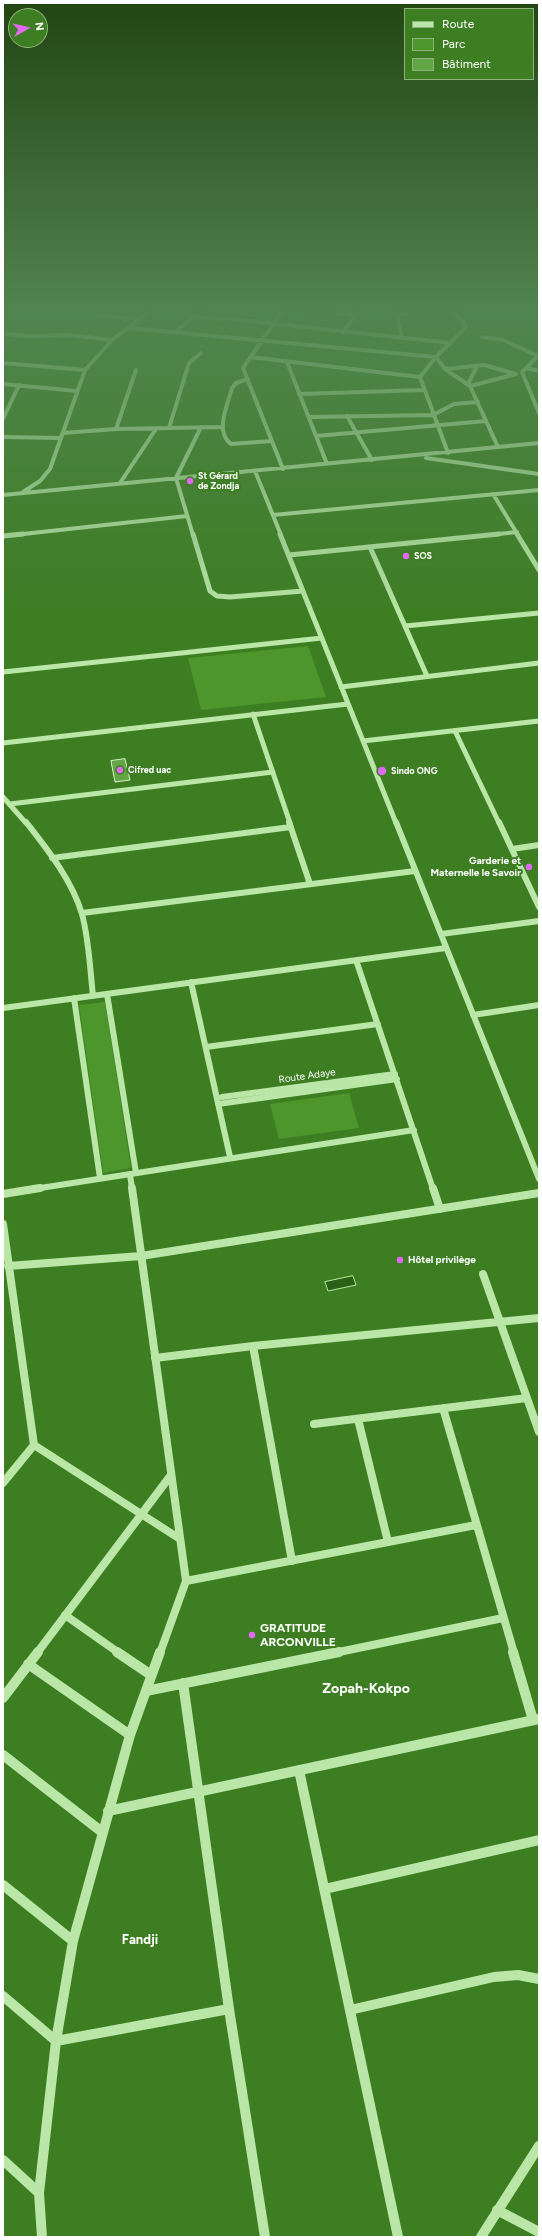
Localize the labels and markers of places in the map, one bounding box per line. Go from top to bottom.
place label: St Gérard de Zondja [198,471,239,492]
marker: St Gérard de Zondja [185,476,195,486]
marker: SOS [401,551,411,561]
place label: SOS [414,551,432,561]
marker: Cifred uac [115,765,125,775]
place label: Cifred uac [128,765,171,775]
marker: Sindo ONG [376,765,388,777]
place label: Sindo ONG [391,766,437,776]
place label: Garderie et Maternelle le Savoir [431,855,521,878]
marker: Garderie et Maternelle le Savoir [524,862,534,872]
place label: Hôtel privilège [408,1254,476,1266]
marker: Hôtel privilège [395,1255,405,1265]
place label: GRATITUDE ARCONVILLE [260,1621,336,1649]
marker: GRATITUDE ARCONVILLE [247,1630,257,1640]

